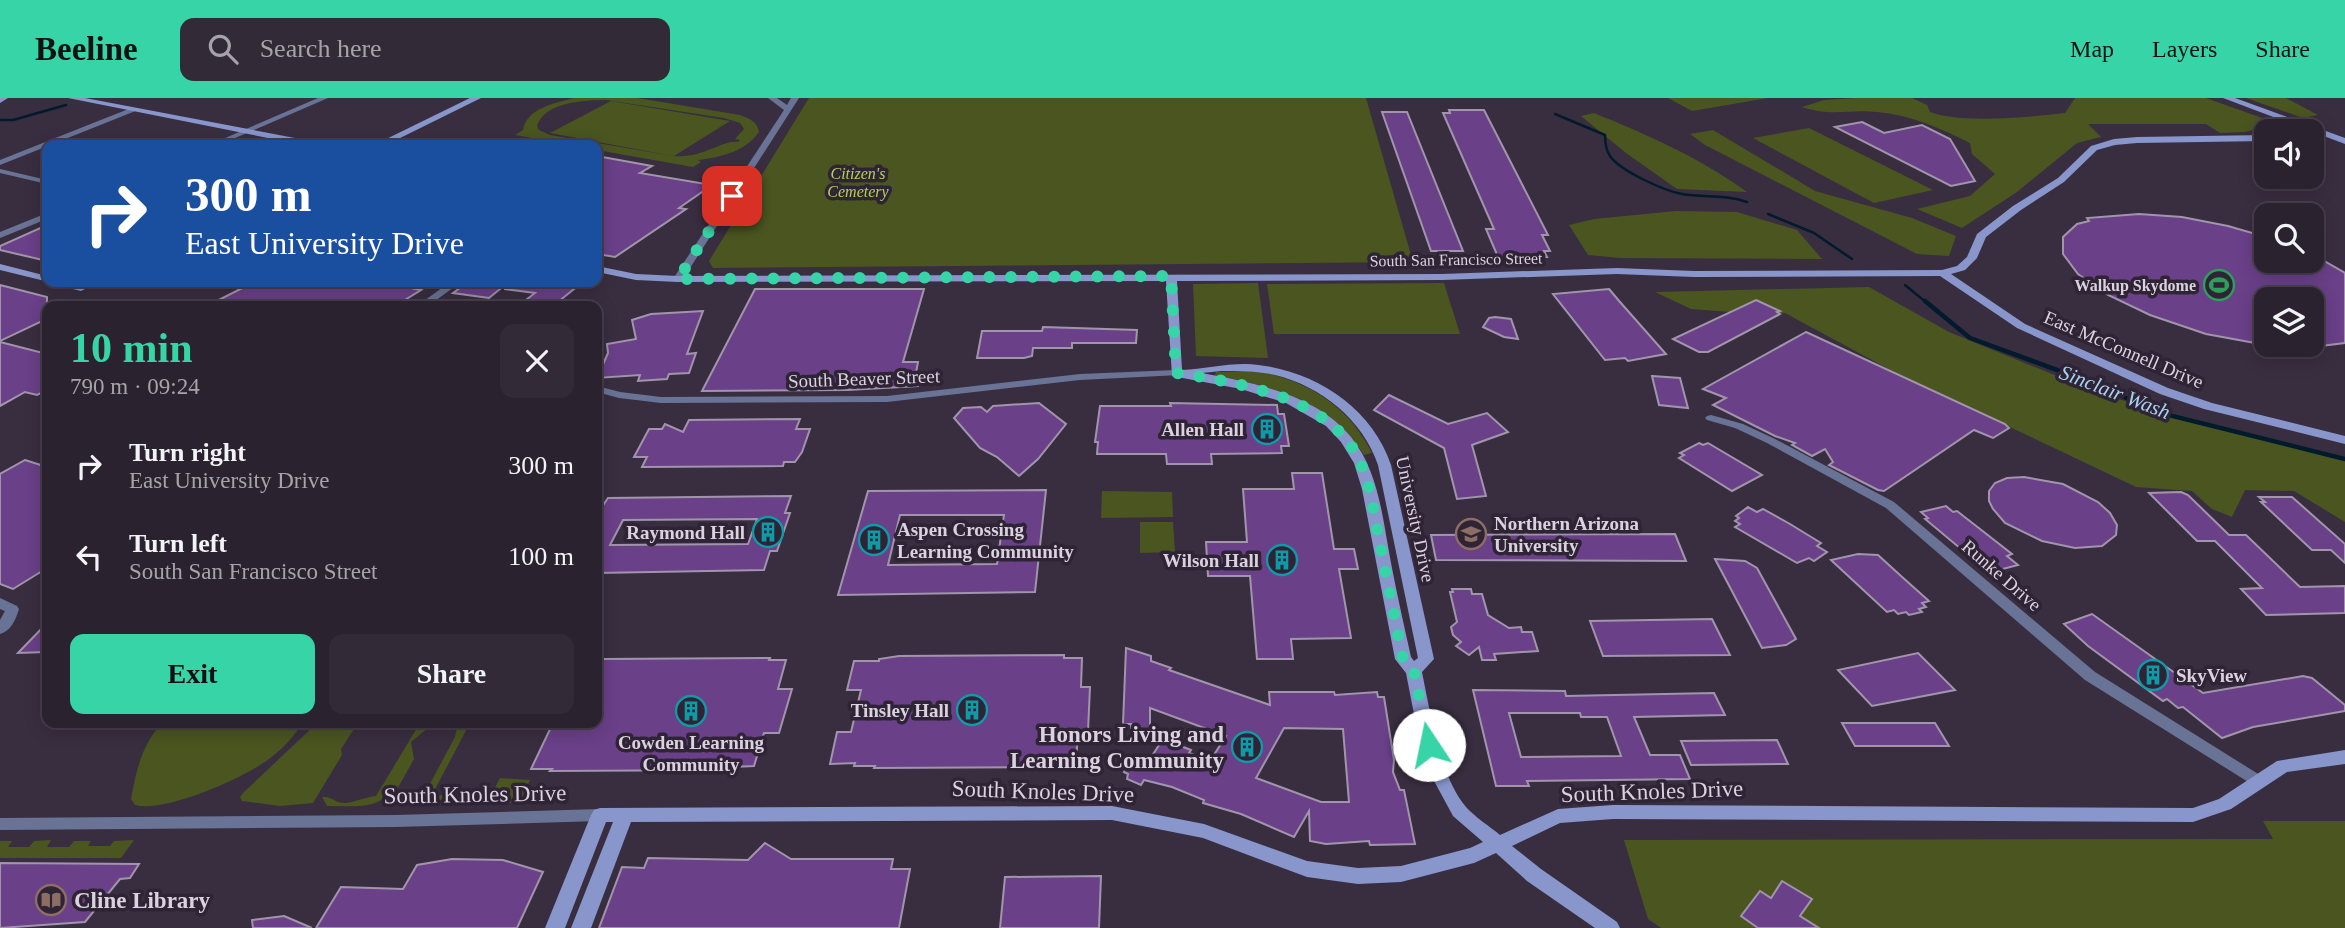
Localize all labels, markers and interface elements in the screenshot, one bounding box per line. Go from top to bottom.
search box [180,18,670,81]
icon: search [204,30,242,68]
text: Beeline [35,31,138,67]
text: Search here [260,34,382,63]
text: Map [2070,36,2114,62]
text: Layers [2152,36,2217,62]
text: Share [2255,36,2310,62]
map controls [2254,119,2324,357]
button: sound [2254,119,2324,189]
park label: Citizen's Cemetery [827,165,890,201]
pin [702,166,762,226]
text: 300 m [185,167,312,222]
icon: right [70,168,161,259]
icon: arrive [713,177,751,215]
button: search [2254,203,2324,273]
text: East University Drive [185,225,464,261]
street label: South San Francisco Street [1369,249,1543,270]
sports icon: Walkup Skydome [2202,268,2236,302]
place label: Walkup Skydome [2075,277,2196,295]
button: layers [2254,287,2324,357]
street label: East McConnell Drive [2041,306,2207,393]
button: close [500,324,574,398]
text: 10 min [70,325,193,371]
water label: Sinclair Wash [2056,360,2174,424]
street label: South Beaver Street [788,365,941,392]
text: 790 m · 09:24 [70,374,200,399]
building icon: Allen Hall [1250,412,1284,446]
place label: Allen Hall [1161,419,1244,440]
text: Turn right [129,438,246,467]
icon: right [70,447,108,485]
text: 300 m [508,451,574,480]
street label: University Drive [1392,454,1439,584]
text: East University Drive [129,468,330,493]
place label: Northern Arizona University [1494,513,1640,556]
building icon: Raymond Hall [751,515,785,549]
school or university icon: Northern Arizona University [1454,517,1488,551]
place label: Aspen Crossing Learning Community [897,519,1074,562]
place label: Raymond Hall [626,522,745,543]
building icon: Aspen Crossing Learning Community [857,523,891,557]
text: Turn left [129,529,227,558]
street label: Runke Drive [1958,535,2045,615]
icon: left [70,538,108,576]
text: 100 m [508,542,574,571]
building icon: Wilson Hall [1265,543,1299,577]
place label: Wilson Hall [1163,550,1259,571]
text: South San Francisco Street [129,559,378,584]
button: Exit [70,634,315,714]
button: Share [329,634,574,714]
building icon: SkyView [2136,658,2170,692]
place label: SkyView [2176,665,2247,686]
building icon: Tinsley Hall [955,693,989,727]
building icon: Cowden Learning Community [674,694,708,728]
place label: Tinsley Hall [851,700,949,721]
position arrow [1392,708,1466,782]
place label: Honors Living and Learning Community [1010,722,1224,773]
building icon: Honors Living and Learning Community [1230,730,1264,764]
place label: Cowden Learning Community [618,732,765,775]
street label: South Knoles Drive [951,776,1135,807]
street label: South Knoles Drive [1560,776,1744,807]
street label: South Knoles Drive [383,780,567,809]
library icon: Cline Library [34,883,68,917]
place label: Cline Library [74,888,211,913]

